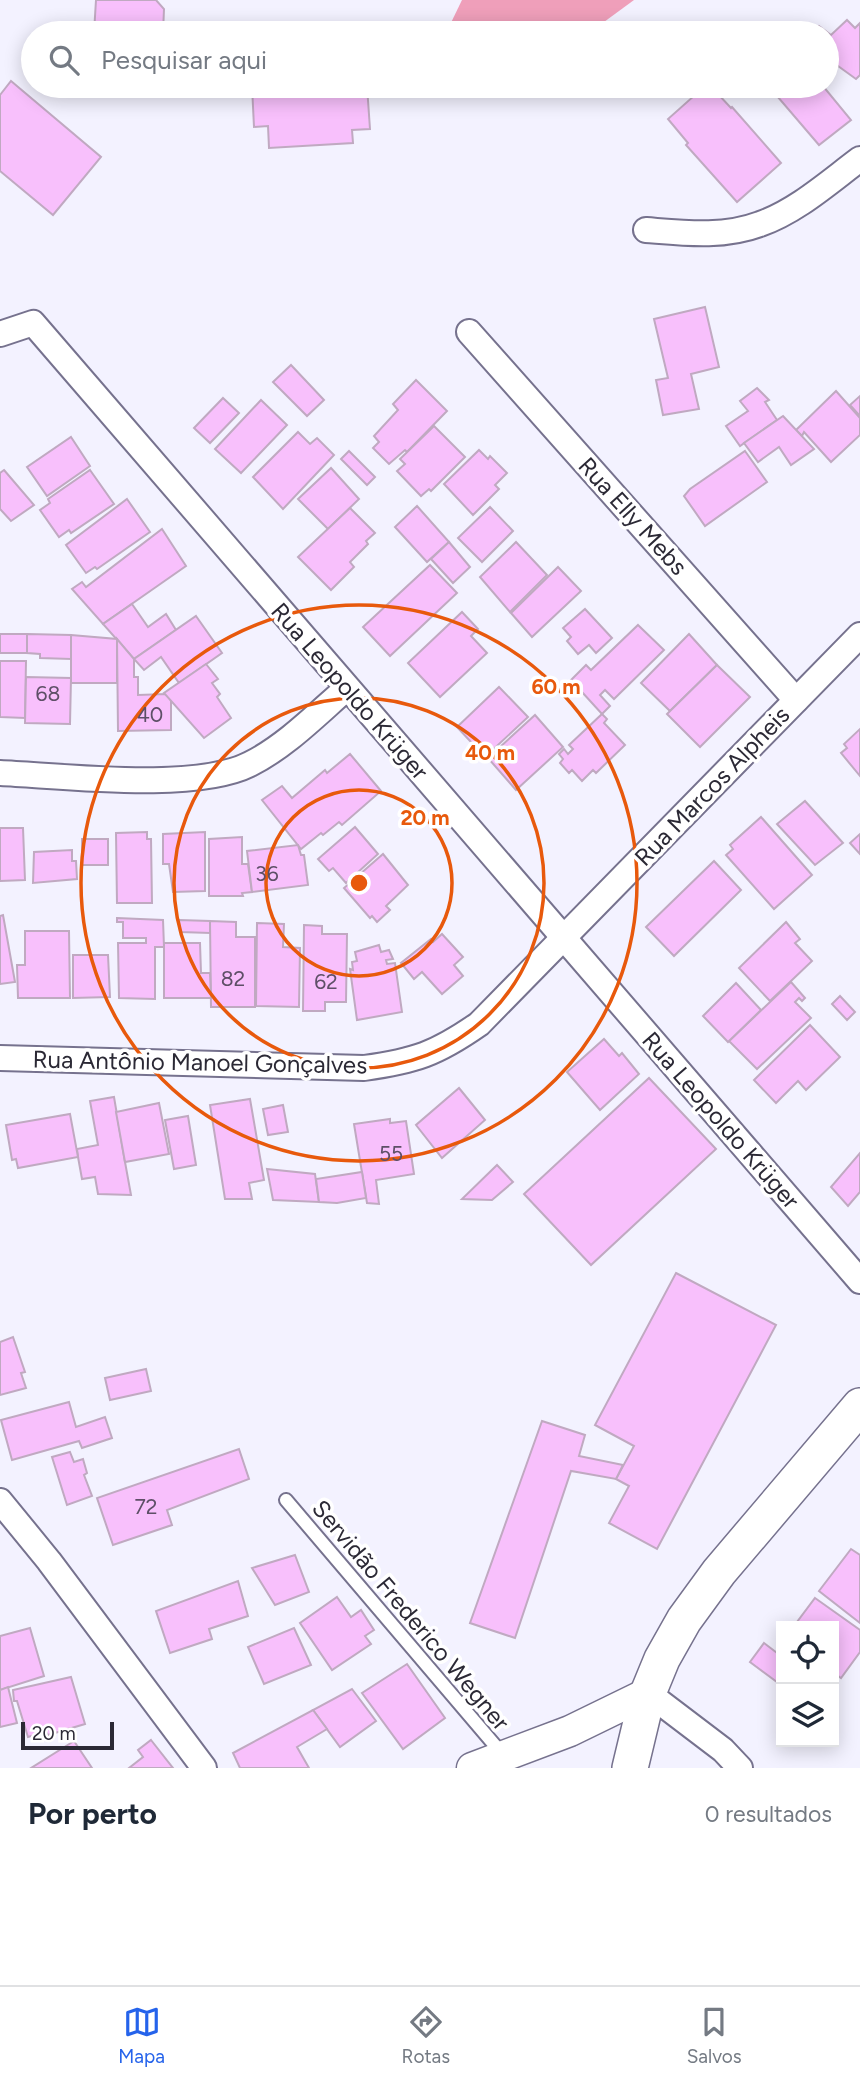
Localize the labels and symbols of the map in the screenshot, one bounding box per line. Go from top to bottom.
street label: Rua Elly Mebs [573,451,693,581]
street label: Rua Leopoldo Krüger [265,597,435,785]
text: 60 m [531,674,581,699]
house number: 68 [36,681,60,706]
street label: Rua Marcos Alpheis [629,700,795,872]
house number: 40 [137,702,163,727]
text: 40 m [465,740,515,765]
text: 20 m [400,805,450,830]
house number: 36 [255,861,279,886]
centre of rings [347,871,371,895]
house number: 82 [221,966,245,991]
house number: 62 [314,969,338,994]
street label: Rua Leopoldo Krüger [636,1026,806,1214]
street label: Rua Antônio Manoel Gonçalves [32,1045,368,1079]
house number: 55 [379,1141,403,1166]
house number: 72 [134,1494,158,1519]
street label: Servidão Frederico Wegner [306,1494,516,1736]
scale bar [21,1719,114,1751]

